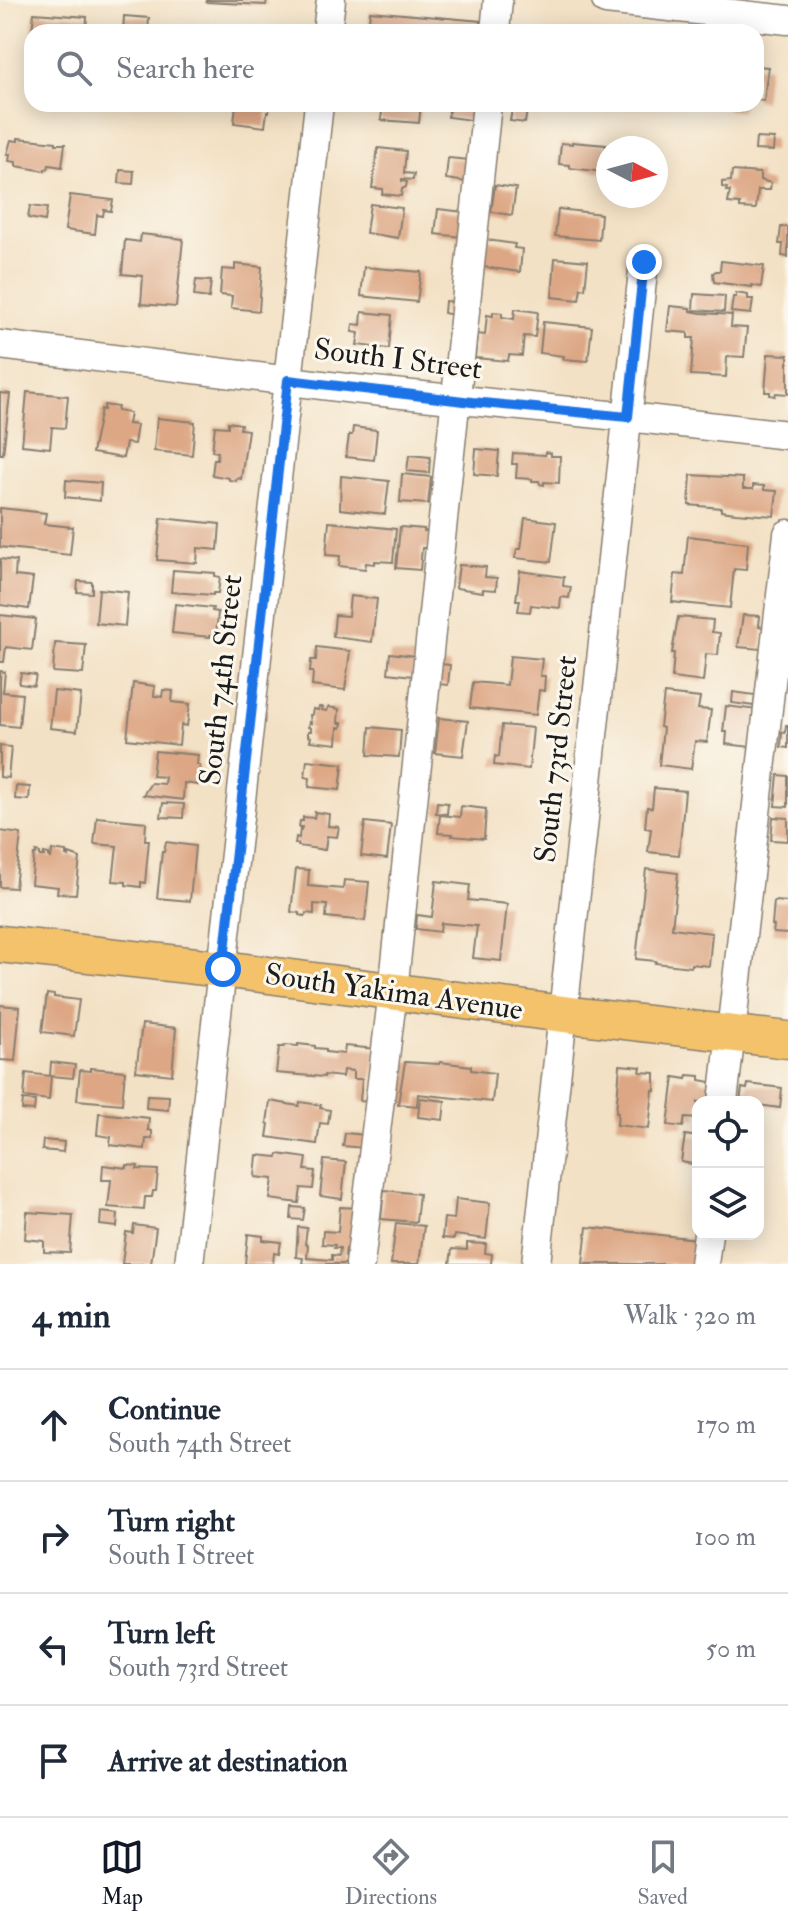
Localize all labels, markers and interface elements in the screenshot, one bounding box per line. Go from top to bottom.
search box [24,24,764,112]
icon: search [52,46,96,90]
text: Search here [116,50,255,87]
north arrow [596,136,668,208]
route end [626,244,662,280]
street label: South I Street [312,330,484,388]
street label: South 74th Street [192,573,250,787]
street label: South 73rd Street [527,653,585,864]
route start [205,951,241,987]
street label: South Yakima Avenue [263,956,525,1028]
map controls [692,1096,764,1240]
button: locate [692,1096,764,1168]
button: layers [692,1168,764,1240]
text: 4 min [32,1295,110,1338]
text: Walk · 320 m [624,1300,756,1332]
text: Continue [108,1391,221,1428]
icon: ahead [32,1403,76,1447]
text: 170 m [696,1409,756,1441]
text: South 74th Street [108,1428,291,1460]
text: Turn right [108,1503,235,1540]
icon: right [32,1515,76,1559]
text: 100 m [695,1521,756,1553]
text: South I Street [108,1540,255,1572]
text: Turn left [108,1615,215,1652]
icon: left [32,1627,76,1671]
text: 50 m [706,1633,756,1665]
text: South 73rd Street [108,1652,288,1684]
icon: arrive [32,1739,76,1783]
text: Arrive at destination [108,1743,348,1780]
tab: Map [100,1835,144,1911]
tab: Directions [345,1835,437,1911]
tab: Saved [638,1835,688,1911]

